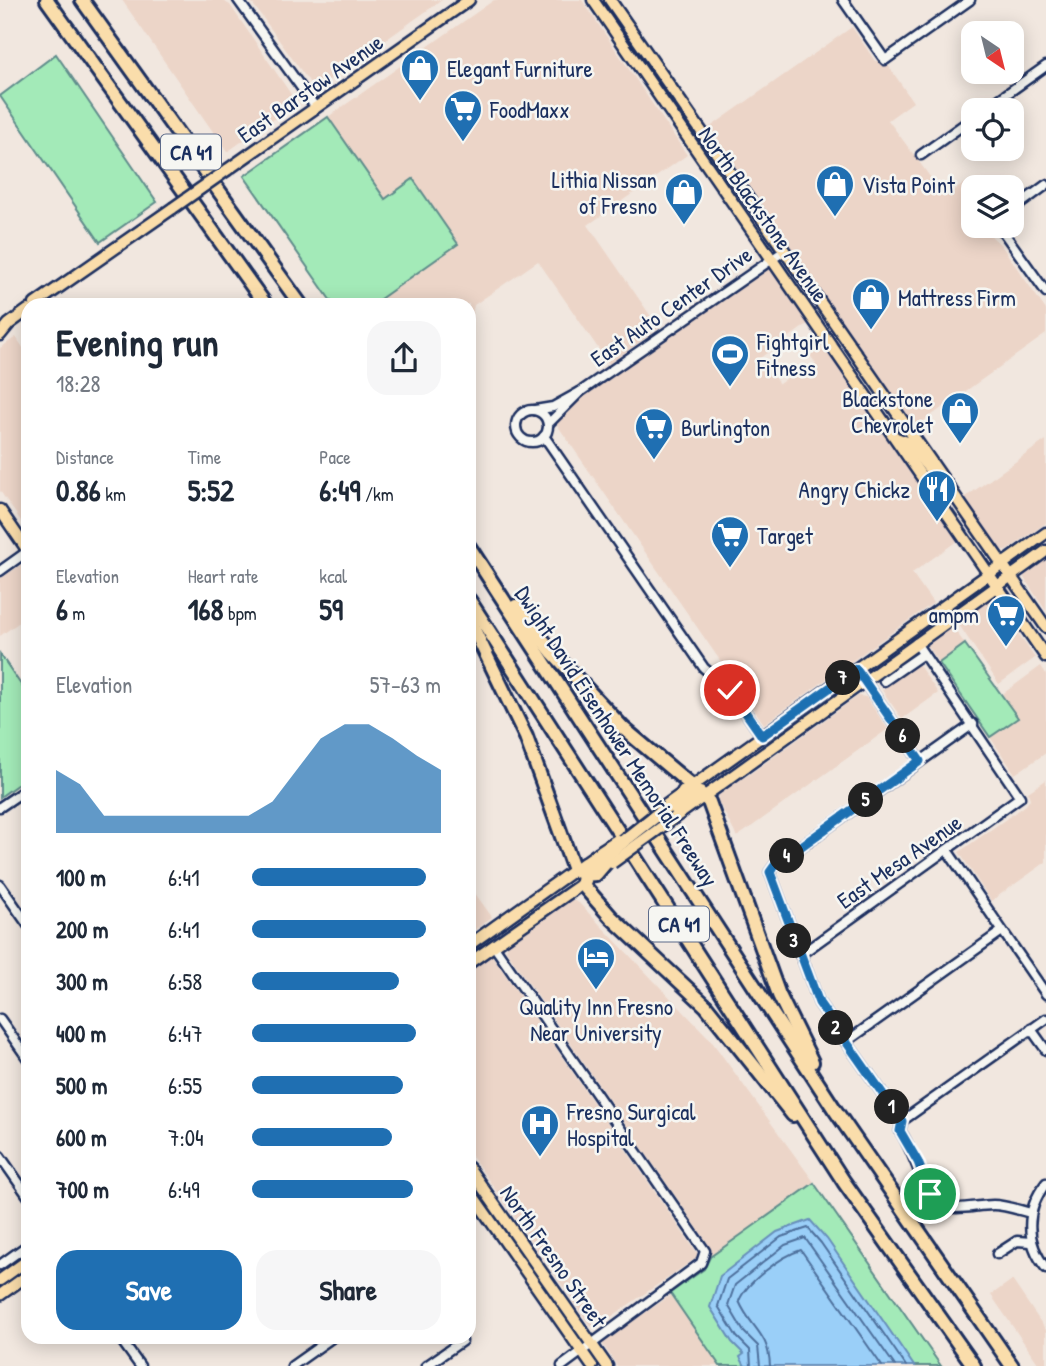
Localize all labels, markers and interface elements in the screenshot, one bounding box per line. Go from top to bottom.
north arrow [961,21,1024,84]
map controls [961,21,1024,238]
street label: East Barstow Avenue [231,26,389,150]
shop icon: Elegant Furniture [399,47,441,102]
place label: Elegant Furniture [447,53,593,84]
supermarket icon: FoodMaxx [442,88,484,143]
place label: FoodMaxx [489,94,569,125]
button: locate [961,98,1024,161]
street label: North Blackstone Avenue [692,120,836,308]
road number: CA 41 [161,134,221,170]
shop icon: Vista Point [814,163,856,218]
place label: Lithia Nissan of Fresno [552,164,657,221]
place label: Vista Point [862,169,956,200]
shop icon: Lithia Nissan of Fresno [663,171,705,226]
button: layers [961,175,1024,238]
street label: East Auto Center Drive [584,239,758,373]
shop icon: Mattress Firm [850,276,892,331]
place label: Mattress Firm [898,282,1016,313]
text: Evening run [56,316,219,368]
button: share [367,321,441,395]
place label: Fightgirl Fitness [756,326,830,383]
sports icon: Fightgirl Fitness [709,333,751,388]
text: 18:28 [56,368,100,399]
place label: Blackstone Chevrolet [842,383,934,440]
shop icon: Blackstone Chevrolet [939,390,981,445]
supermarket icon: Burlington [633,406,675,461]
place label: Burlington [681,412,770,443]
text: Distance [56,444,114,470]
text: Time [188,444,221,470]
text: Pace [319,444,351,470]
restaurant icon: Angry Chickz [916,468,958,523]
text: 0.86 [56,470,101,510]
text: 5:52 [188,470,234,510]
text: 6:49 [319,470,361,510]
place label: Angry Chickz [799,474,910,505]
text: km [101,481,126,507]
text: /km [361,481,394,507]
supermarket icon: Target [709,514,751,569]
place label: Target [757,520,814,551]
text: Elevation [56,563,119,589]
text: Heart rate [188,563,259,589]
text: kcal [319,563,347,589]
street label: Dwight David Eisenhower Memorial Freeway [508,580,726,892]
text: 6 [56,589,68,629]
text: 168 [188,589,224,629]
text: 59 [319,589,343,629]
supermarket icon: ampm [985,593,1027,648]
place label: ampm [929,599,979,630]
text: m [68,600,85,626]
text: bpm [224,600,257,626]
pin [700,660,760,720]
pin: 7 [826,660,860,696]
text: 7 [838,664,847,690]
text: Elevation [56,669,132,700]
text: 57–63 m [370,669,441,700]
icon: check [711,671,749,709]
pin: 6 [886,718,920,754]
text: 6 [899,722,906,748]
pin: 5 [848,782,884,818]
text: 5 [861,786,870,812]
street label: East Mesa Avenue [830,807,968,915]
pin: 4 [770,838,804,874]
text: 4 [783,842,790,868]
text: 100 m [56,862,106,893]
text: 6:41 [168,862,200,893]
road number: CA 41 [649,906,709,942]
text: 200 m [56,914,108,945]
text: 6:41 [168,914,200,945]
pin: 3 [776,923,812,958]
text: 3 [789,927,798,953]
hotel icon: Quality Inn Fresno Near University [575,936,617,991]
text: 300 m [56,966,108,997]
text: 6:58 [168,966,202,997]
place label: Quality Inn Fresno Near University [519,991,673,1048]
pin: 2 [818,1010,854,1046]
text: 2 [831,1014,840,1040]
text: 400 m [56,1018,106,1049]
text: 6:47 [168,1018,203,1049]
text: 500 m [56,1070,107,1101]
text: 6:55 [168,1070,202,1101]
pin: 1 [874,1090,910,1124]
text: 1 [888,1093,895,1119]
place label: Fresno Surgical Hospital [566,1096,696,1153]
hospital icon: Fresno Surgical Hospital [519,1103,561,1158]
text: 600 m [56,1122,107,1153]
text: 7:04 [168,1122,204,1153]
pin [900,1164,960,1224]
text: 700 m [56,1174,109,1205]
text: 6:49 [168,1174,200,1205]
icon: arrive [911,1175,949,1213]
street label: North Fresno Street [493,1179,615,1334]
button: Save [56,1250,242,1330]
button: Share [256,1250,441,1330]

